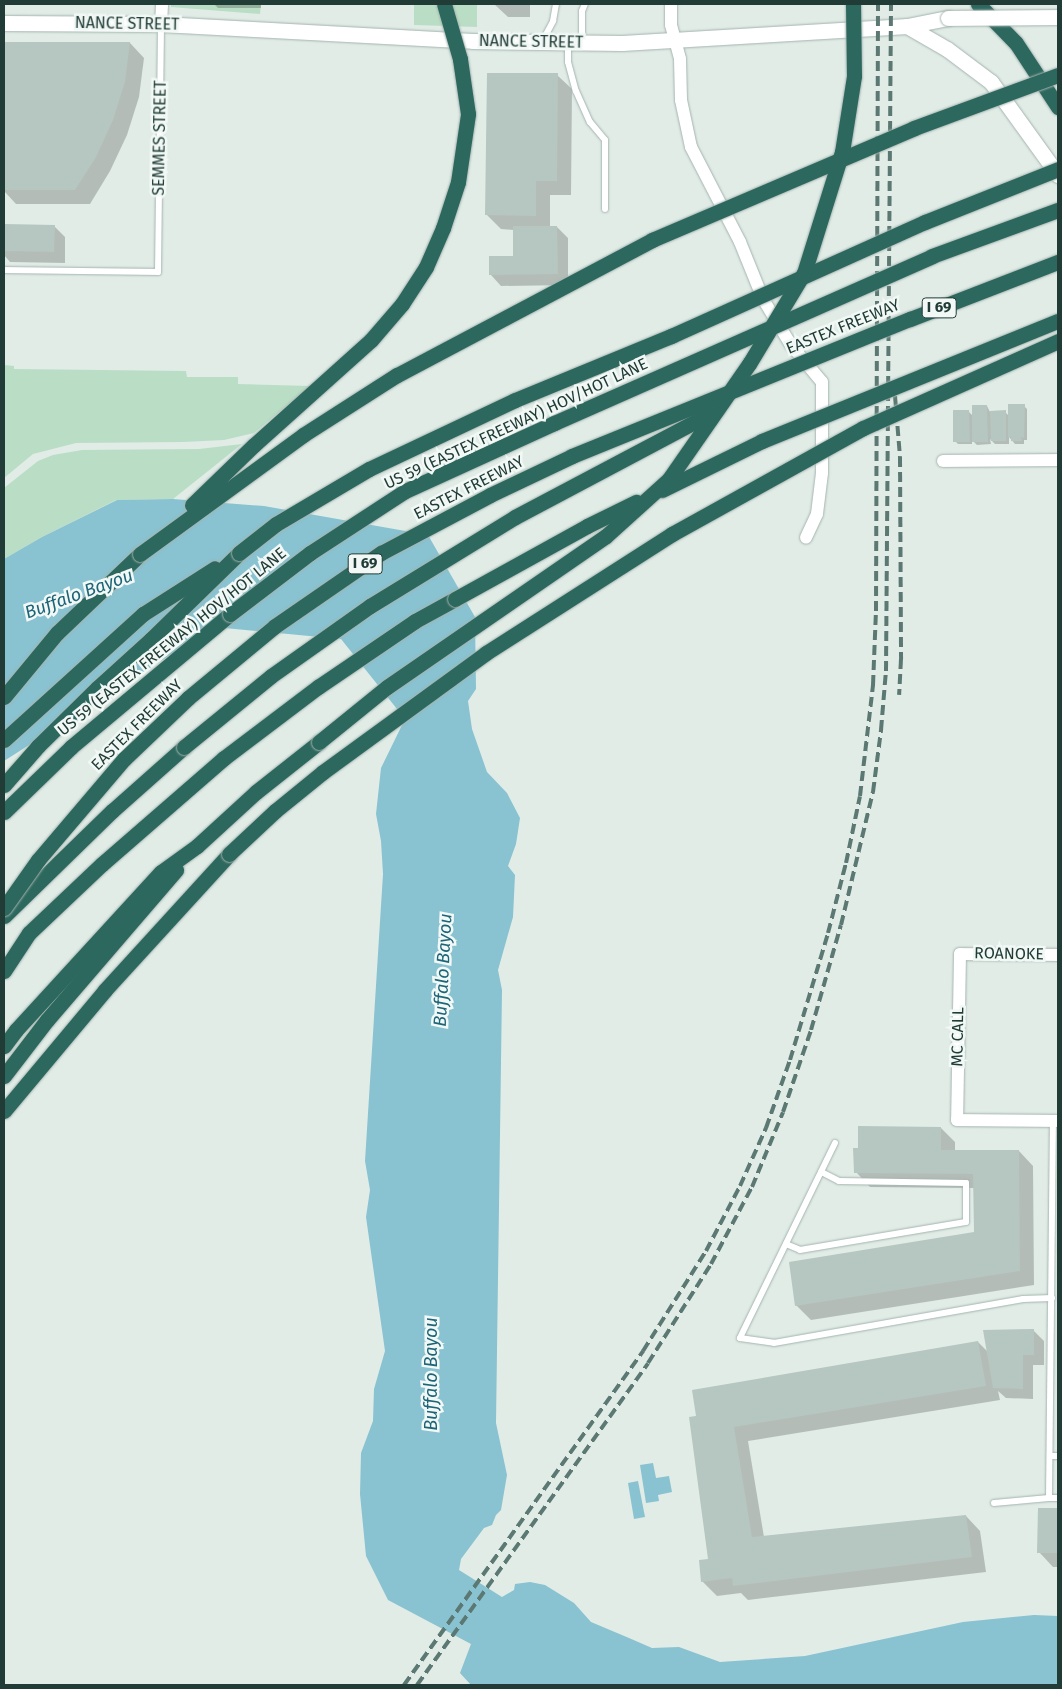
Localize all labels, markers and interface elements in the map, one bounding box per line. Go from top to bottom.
street label: NANCE STREET [75,13,179,35]
street label: NANCE STREET [479,31,583,53]
street label: SEMMES STREET [149,80,171,196]
street label: EASTEX FREEWAY [783,295,903,359]
road number: I 69 [922,296,956,320]
street label: US 59 (EASTEX FREEWAY) HOV/HOT LANE [381,354,651,494]
street label: EASTEX FREEWAY [411,452,527,524]
street label: US 59 (EASTEX FREEWAY) HOV/HOT LANE [54,544,290,740]
road number: I 69 [348,552,382,576]
water label: Buffalo Bayou [22,564,136,624]
street label: EASTEX FREEWAY [87,675,187,775]
water label: Buffalo Bayou [429,913,457,1027]
street label: ROANOKE [974,944,1044,964]
street label: MC CALL [948,1007,968,1067]
water label: Buffalo Bayou [420,1317,442,1431]

